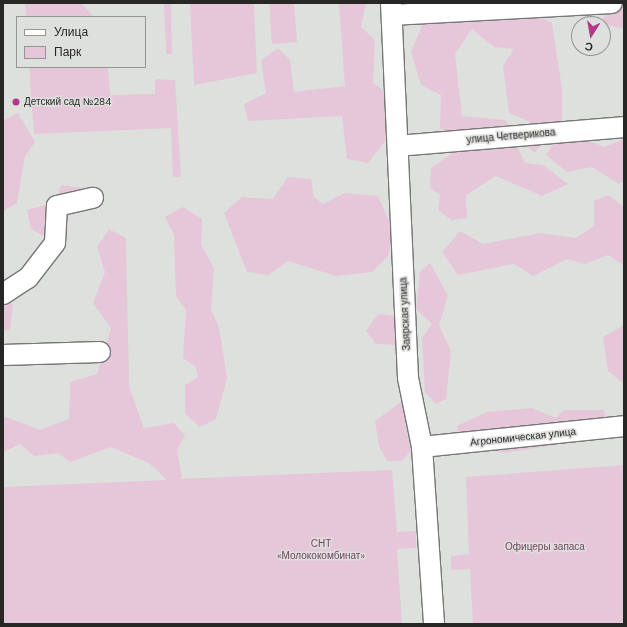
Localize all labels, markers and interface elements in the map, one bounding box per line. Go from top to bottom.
legend [16,16,146,68]
north arrow [571,16,611,56]
text: Улица [54,24,88,40]
text: С [584,39,594,54]
text: Парк [54,44,81,60]
place label: Детский сад №284 [24,96,111,108]
marker: Детский сад №284 [11,97,21,107]
street label: улица Четверикова [466,126,556,146]
street label: Заярская улица [397,277,413,351]
street label: Агрономическая улица [469,425,577,449]
park label: СНТ «Молококомбинат» [277,537,365,560]
park label: Офицеры запаса [505,541,585,553]

